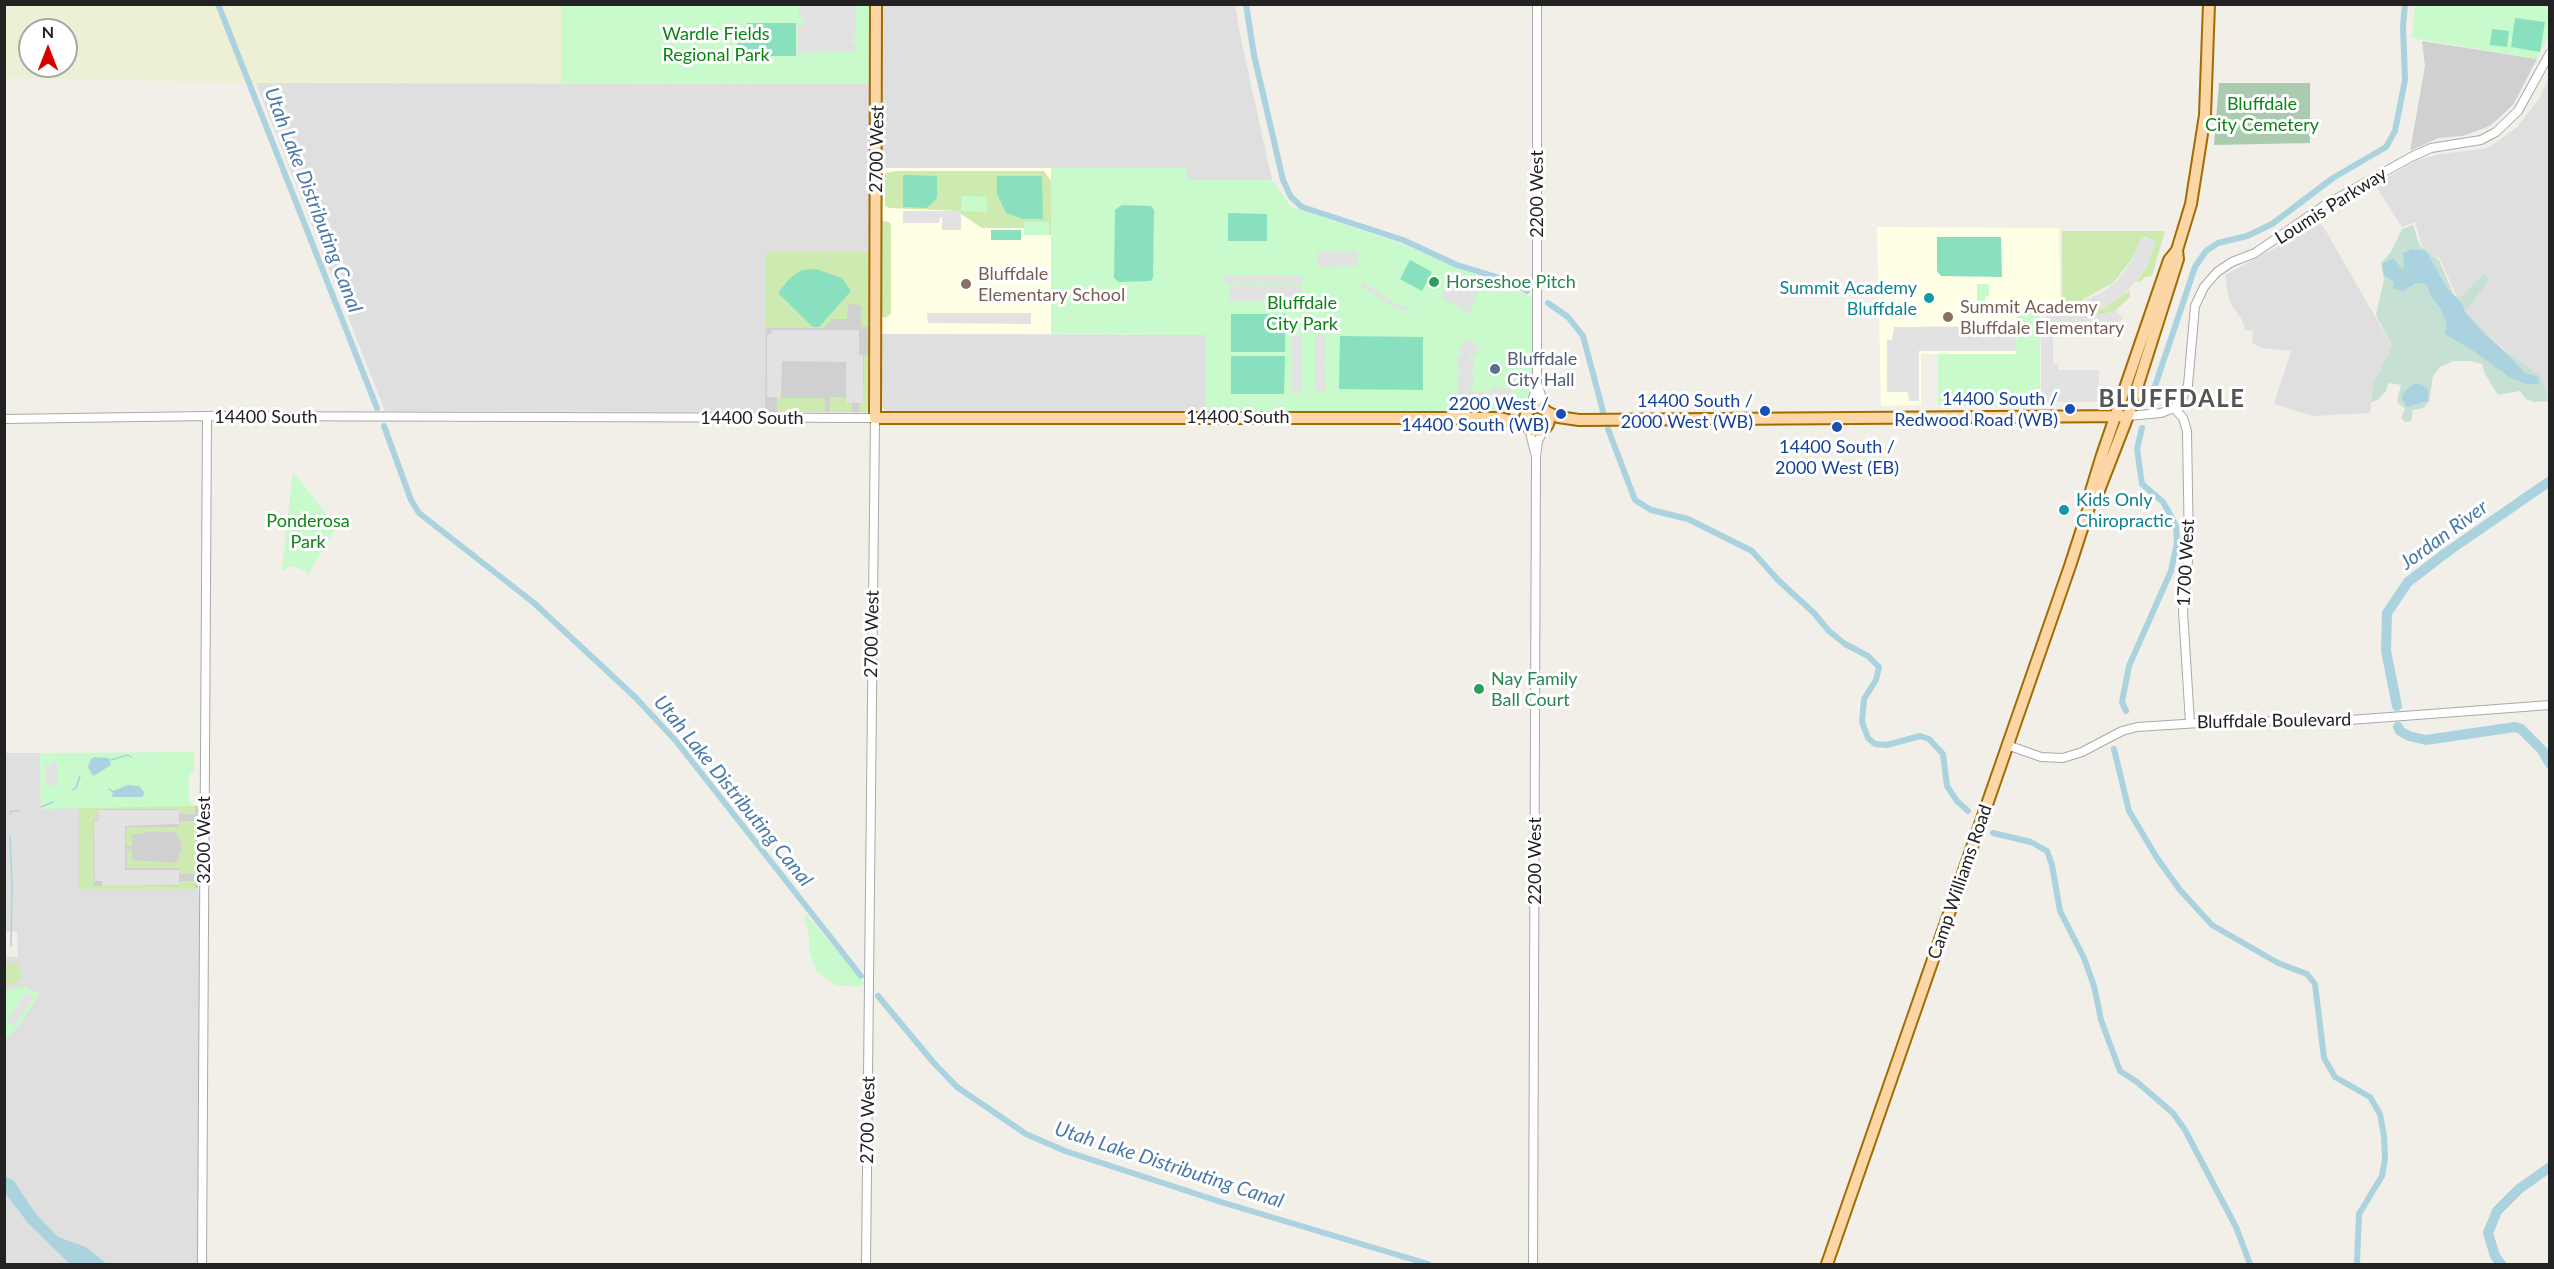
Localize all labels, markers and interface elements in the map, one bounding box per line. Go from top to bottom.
north arrow [18,18,78,78]
text: N [42,22,54,41]
park label: Wardle Fields Regional Park [662,23,770,66]
water label: Utah Lake Distributing Canal [259,84,367,316]
park label: Bluffdale City Cemetery [2205,93,2319,136]
street label: 2700 West [865,105,889,193]
street label: 2200 West [1526,150,1548,238]
street label: Loumis Parkway [2271,163,2391,249]
place label: Bluffdale Elementary School [978,263,1125,306]
place label: Horseshoe Pitch [1446,271,1576,293]
marker: Horseshoe Pitch [1427,275,1441,289]
marker: Bluffdale Elementary School [959,277,973,291]
place label: Summit Academy Bluffdale [1779,277,1917,320]
marker: Summit Academy Bluffdale [1922,291,1936,305]
park label: Bluffdale City Park [1266,292,1338,334]
place label: Summit Academy Bluffdale Elementary [1960,296,2124,338]
marker: Summit Academy Bluffdale Elementary [1941,310,1955,324]
place label: Bluffdale City Hall [1507,348,1577,391]
marker: Bluffdale City Hall [1488,362,1502,376]
district label: BLUFFDALE [2099,385,2245,413]
place label: 14400 South / Redwood Road (WB) [1894,388,2058,430]
place label: 14400 South / 2000 West (WB) [1621,390,1753,432]
place label: 2200 West / 14400 South (WB) [1401,393,1549,436]
marker: 14400 South / Redwood Road (WB) [2063,402,2077,416]
marker: 14400 South / 2000 West (WB) [1758,404,1772,418]
street label: 14400 South [214,406,318,428]
street label: 14400 South [1186,406,1290,428]
street label: 14400 South [700,407,804,429]
marker: 2200 West / 14400 South (WB) [1554,407,1568,421]
marker: 14400 South / 2000 West (EB) [1830,420,1844,434]
place label: 14400 South / 2000 West (EB) [1775,436,1899,478]
place label: Kids Only Chiropractic [2076,489,2172,532]
water label: Jordan River [2395,495,2493,575]
marker: Kids Only Chiropractic [2057,503,2071,517]
park label: Ponderosa Park [266,510,350,552]
street label: 1700 West [2173,519,2199,607]
street label: 2700 West [860,590,884,678]
place label: Nay Family Ball Court [1491,668,1578,710]
marker: Nay Family Ball Court [1472,682,1486,696]
water label: Utah Lake Distributing Canal [648,691,818,891]
street label: Bluffdale Boulevard [2197,709,2351,733]
street label: 3200 West [193,796,215,884]
street label: Camp Williams Road [1923,802,1997,962]
street label: 2200 West [1524,817,1546,905]
street label: 2700 West [856,1076,880,1164]
water label: Utah Lake Distributing Canal [1052,1117,1286,1213]

